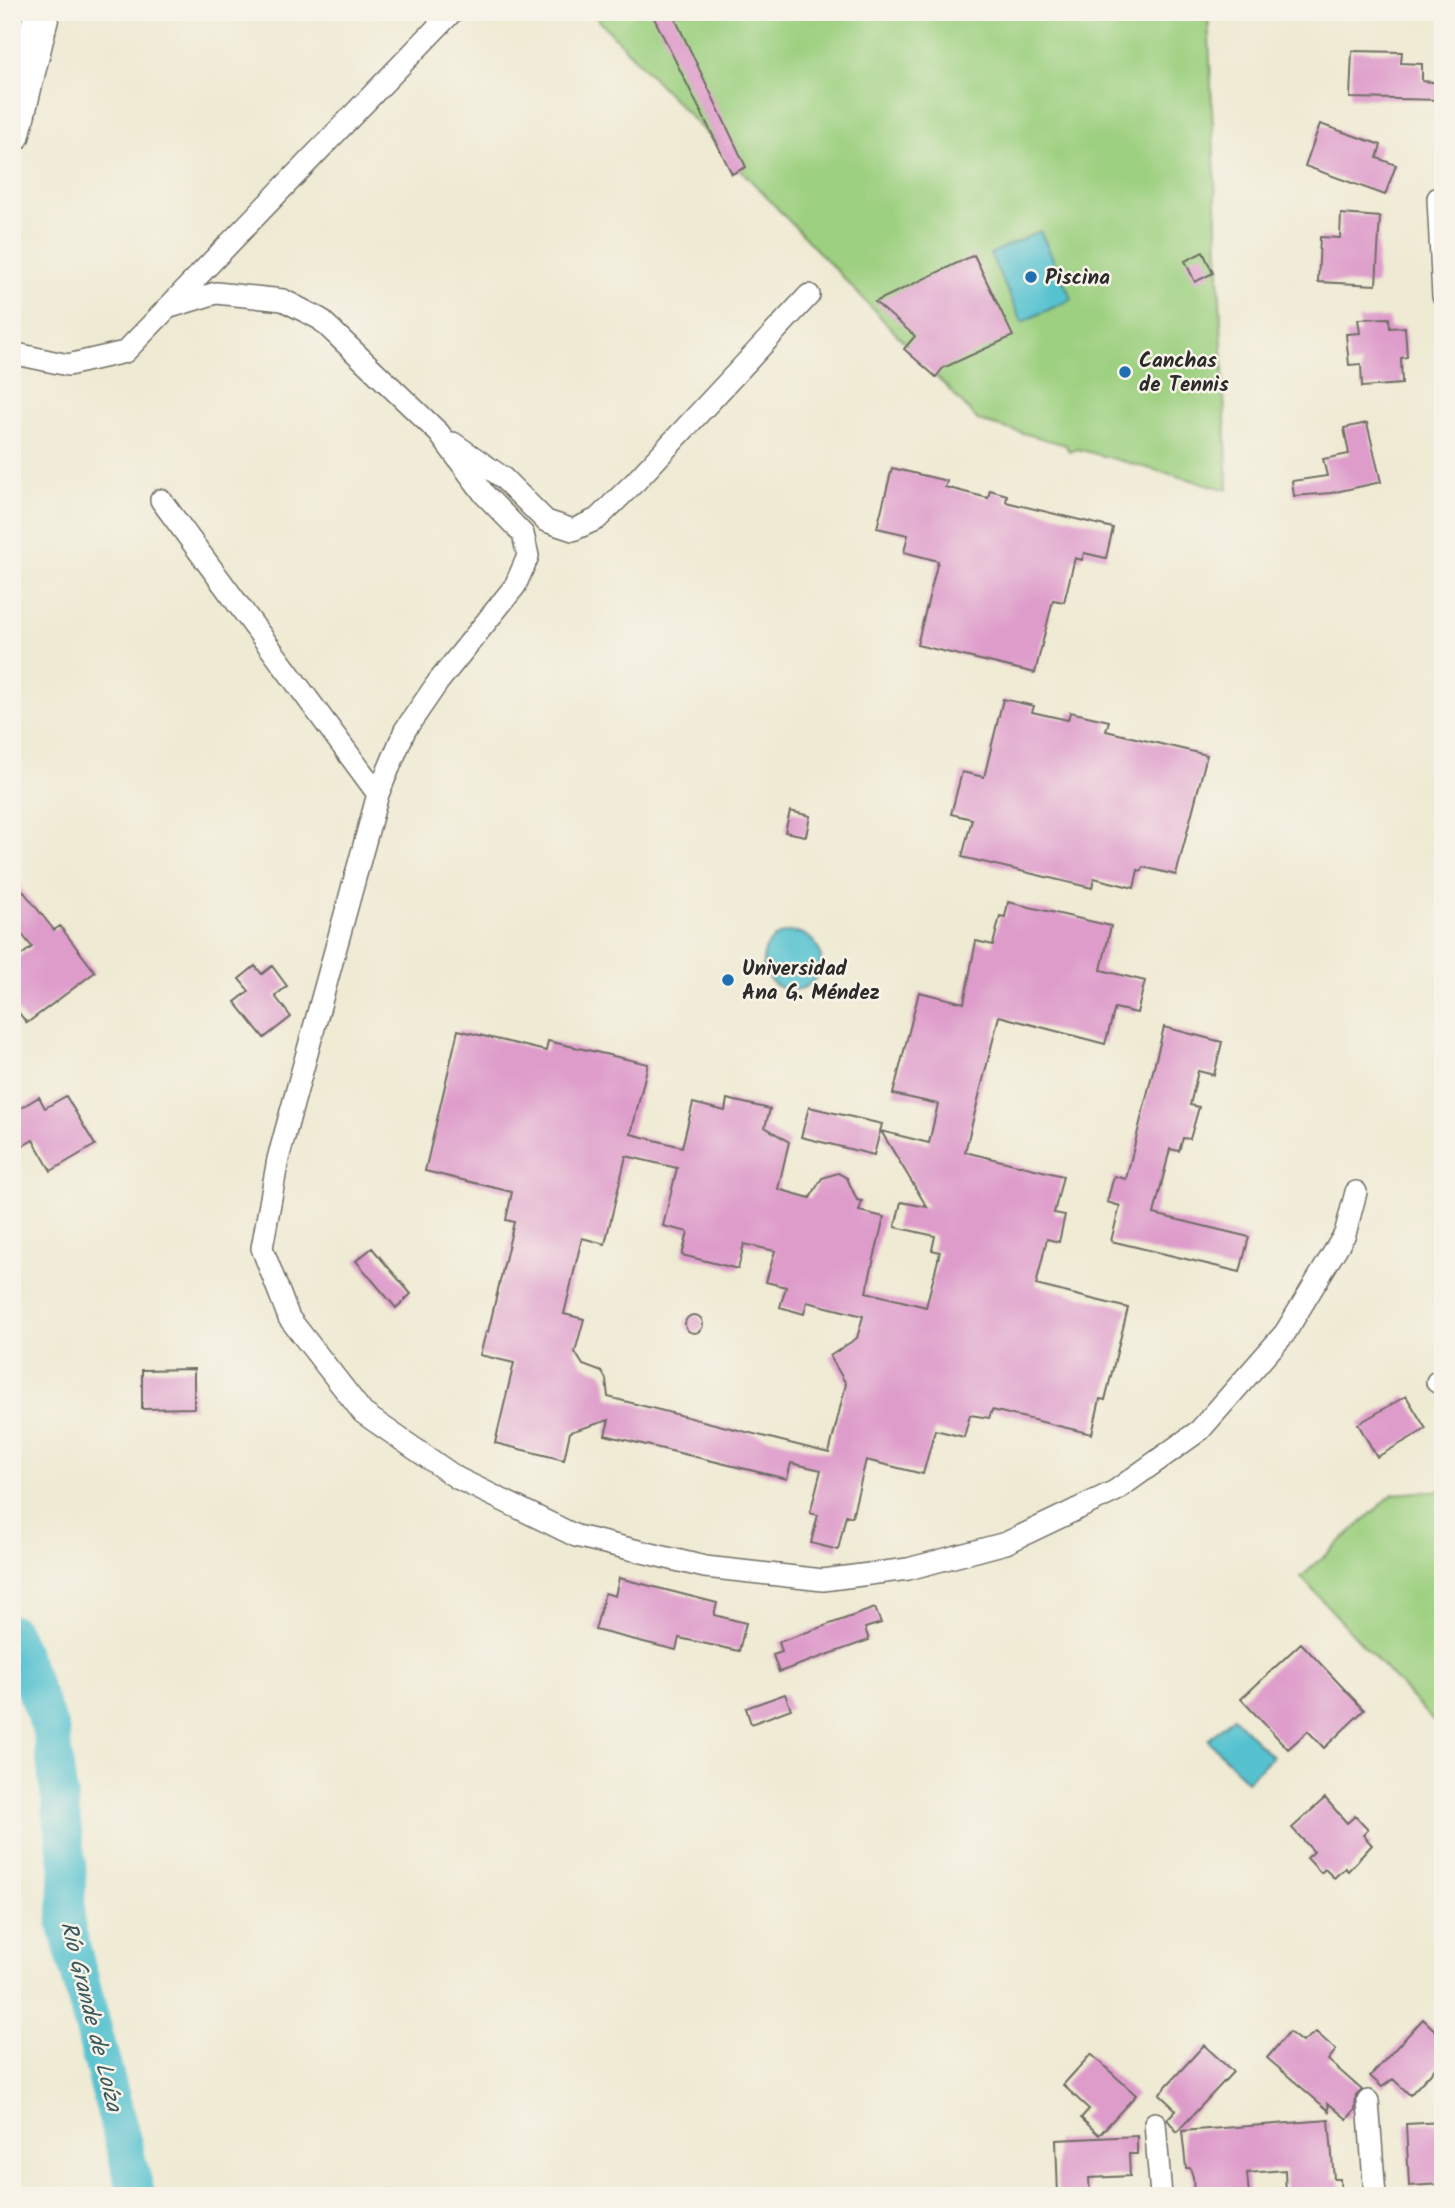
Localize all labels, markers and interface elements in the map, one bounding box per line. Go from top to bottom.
place label: Piscina [1045,262,1110,295]
marker: Piscina [1023,269,1039,285]
place label: Canchas de Tennis [1139,345,1229,402]
marker: Canchas de Tennis [1117,364,1133,380]
place label: Universidad Ana G. Méndez [742,953,880,1010]
marker: Universidad Ana G. Méndez [720,972,736,988]
water label: Río Grande de Loíza [49,1918,132,2117]

